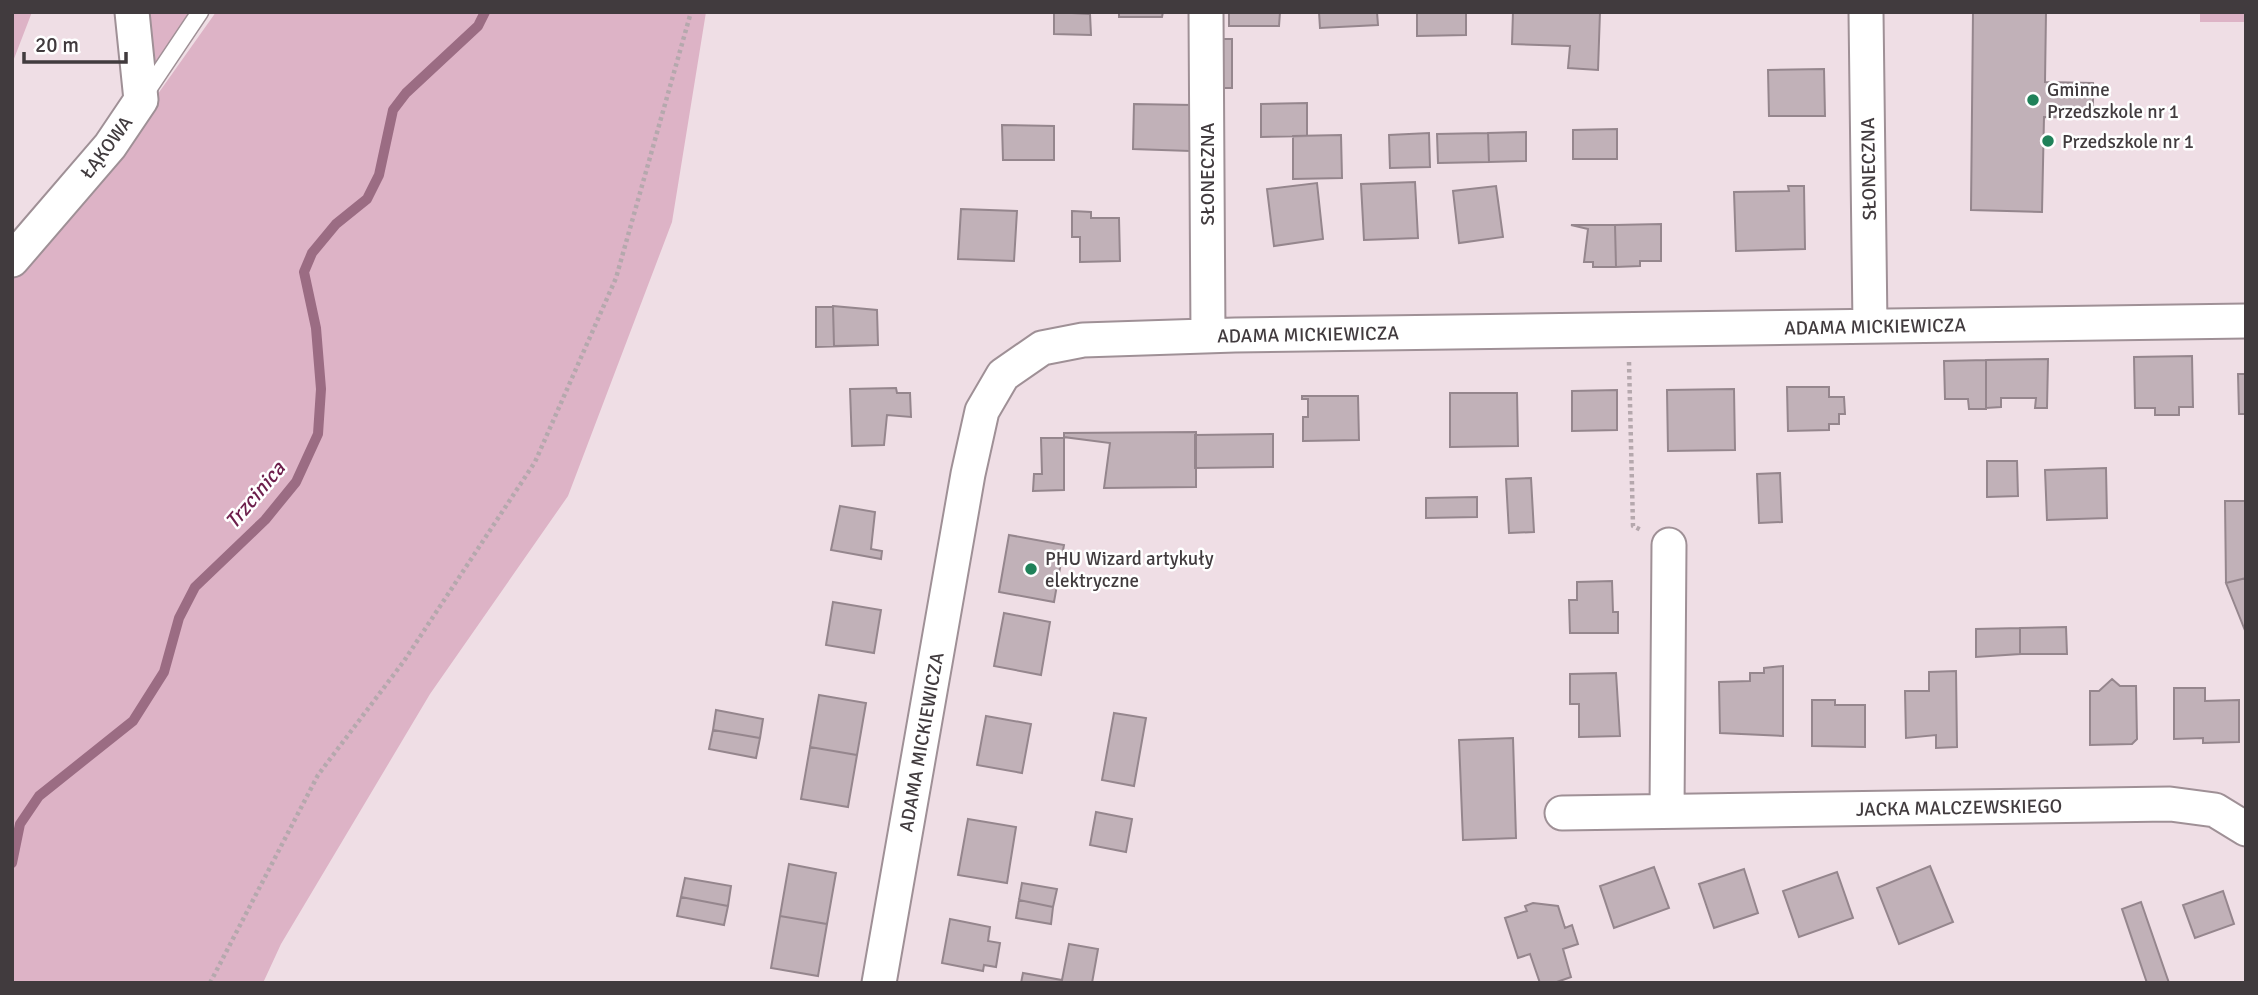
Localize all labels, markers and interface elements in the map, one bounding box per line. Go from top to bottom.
scale bar [24,21,126,65]
text: 20 m [35,32,79,58]
place label: Gminne Przedszkole nr 1 [2047,78,2179,124]
marker: Gminne Przedszkole nr 1 [2025,92,2041,108]
street label: ŁĄKOWA [75,111,138,184]
street label: SŁONECZNA [1856,117,1882,221]
street label: SŁONECZNA [1196,122,1220,225]
place label: Przedszkole nr 1 [2062,130,2194,154]
marker: Przedszkole nr 1 [2040,133,2056,149]
street label: ADAMA MICKIEWICZA [1784,313,1967,341]
street label: ADAMA MICKIEWICZA [1217,321,1400,349]
water label: Trzcinica [219,455,291,534]
place label: PHU Wizard artykuły elektryczne [1045,547,1214,593]
marker: PHU Wizard artykuły elektryczne [1023,561,1039,577]
street label: ADAMA MICKIEWICZA [894,650,950,834]
street label: JACKA MALCZEWSKIEGO [1856,794,2062,822]

